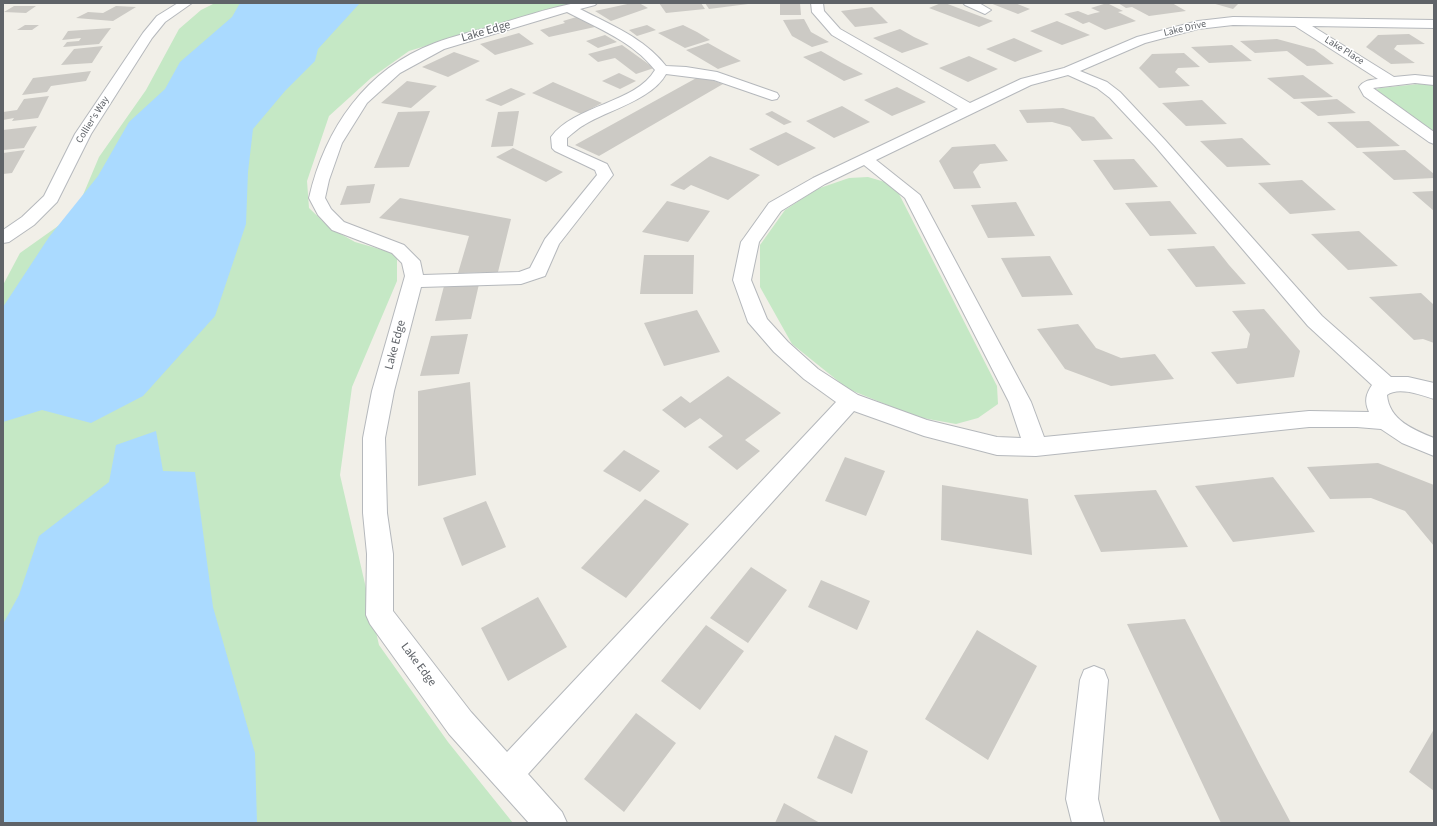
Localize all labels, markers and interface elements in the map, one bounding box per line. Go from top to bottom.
street label: Lake Edge [460,18,512,46]
street label: Lake Drive [1163,18,1207,40]
street label: Lake Place [1322,34,1366,68]
street label: Collier's Way [74,94,112,146]
street label: Lake Edge [382,319,410,371]
street label: Lake Edge [397,640,439,690]

